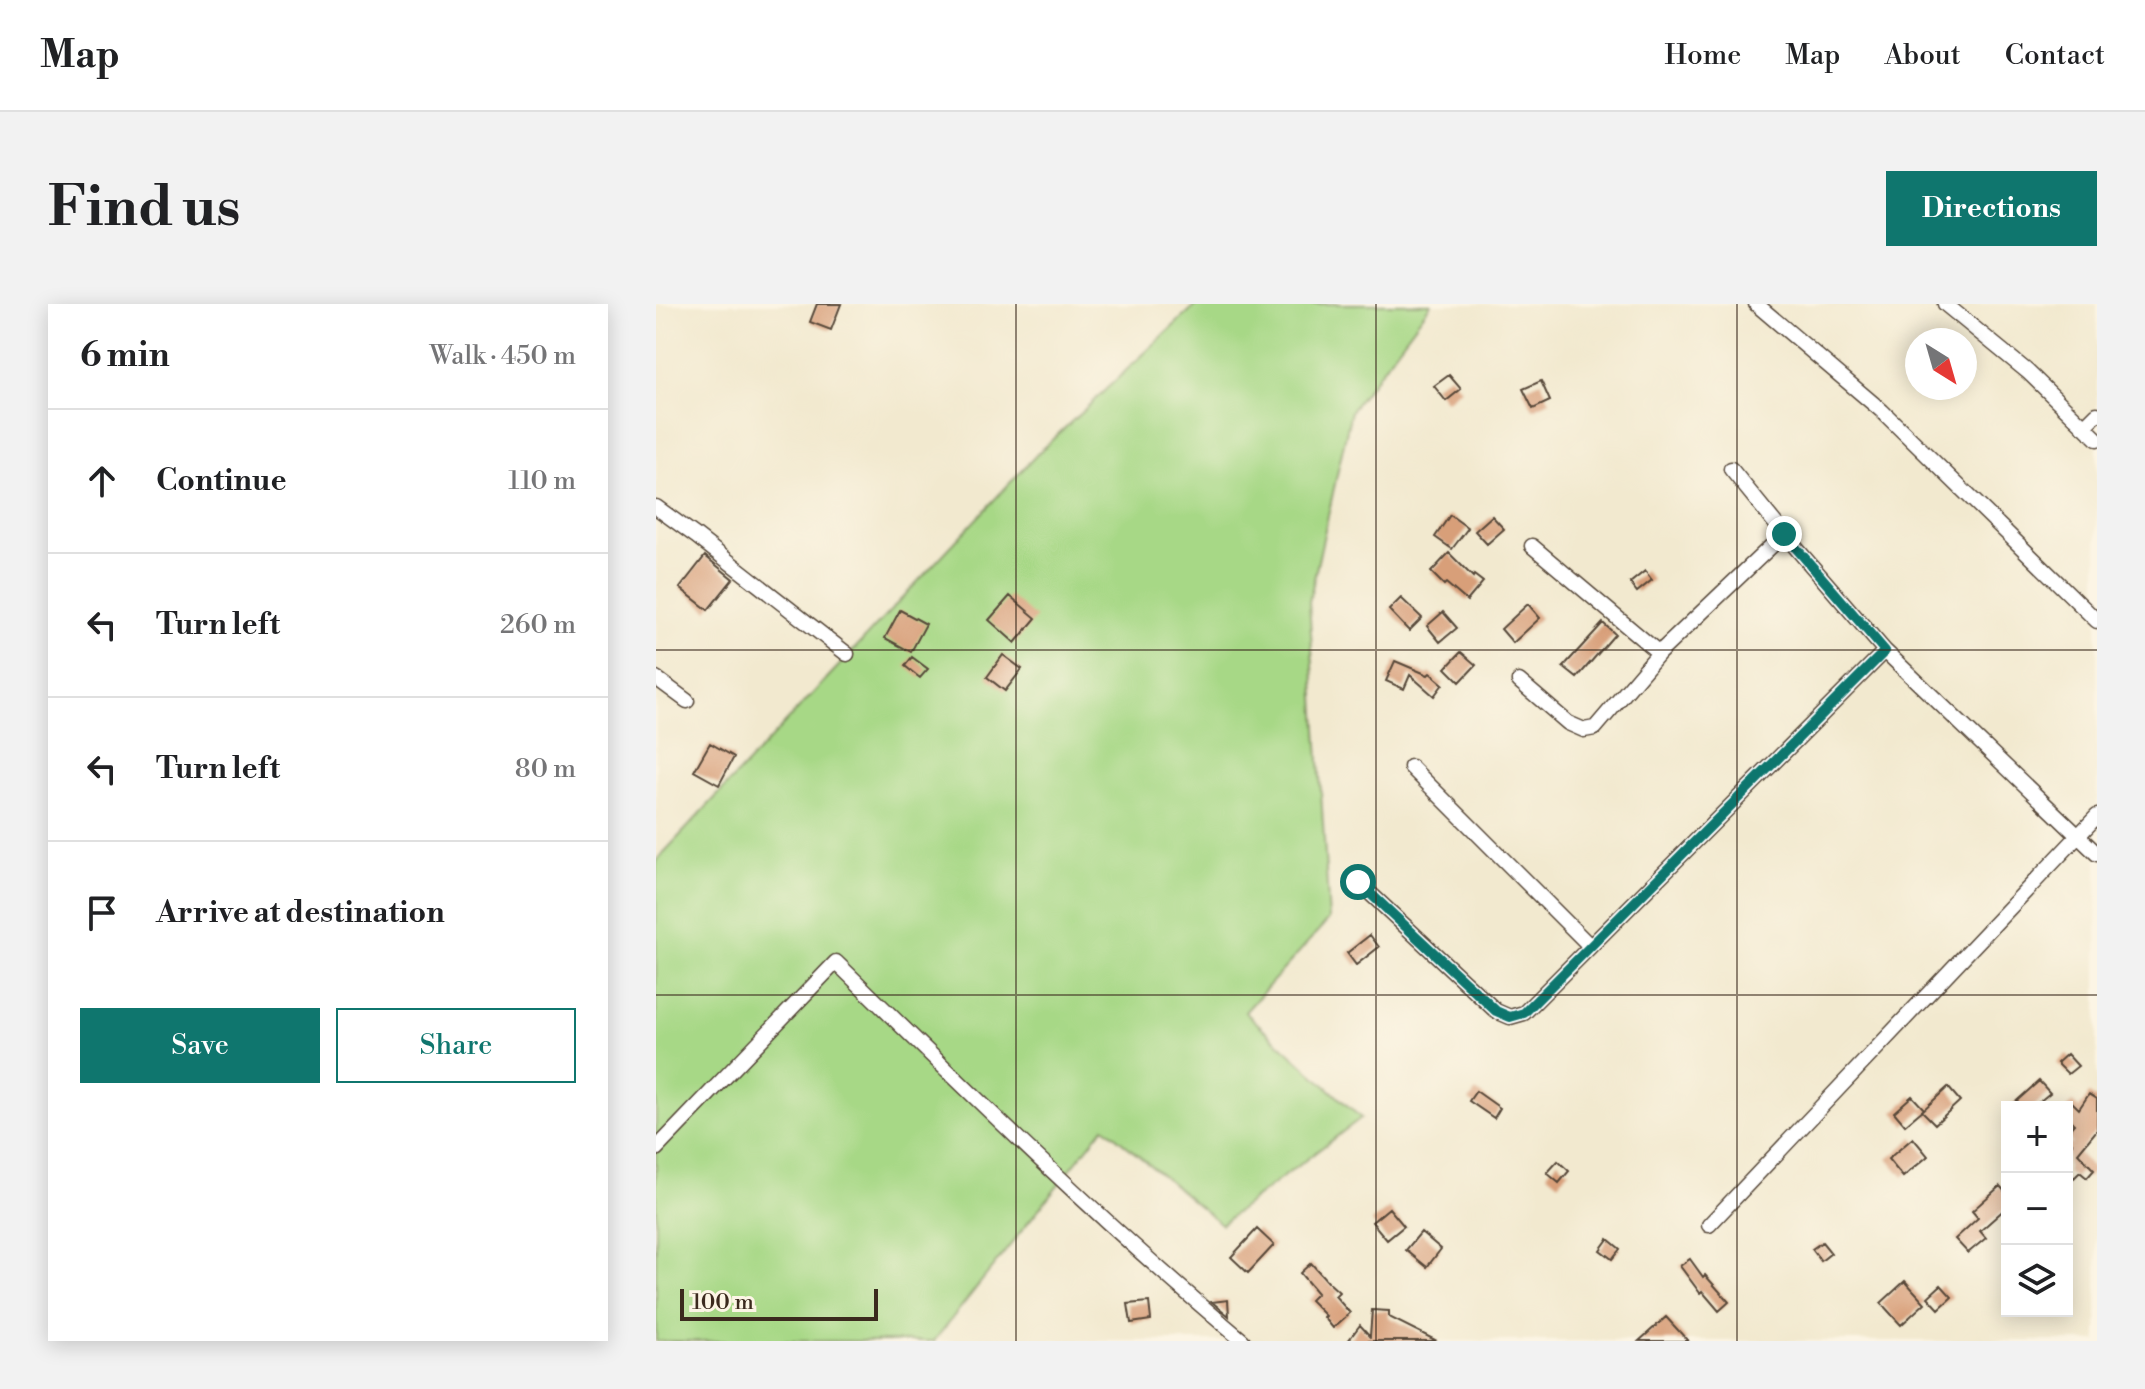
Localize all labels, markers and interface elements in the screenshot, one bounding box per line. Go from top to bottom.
text: Map [40,32,120,79]
text: Home [1665,38,1741,73]
text: Map [1785,38,1840,73]
text: About [1884,38,1961,73]
text: Contact [2005,38,2105,73]
button: Directions [1886,171,2097,246]
text: Find us [48,173,241,243]
north arrow [1905,328,1977,400]
text: 6 min [80,335,170,377]
text: Walk · 450 m [429,340,576,372]
icon: ahead [80,459,124,503]
text: Continue [156,462,287,500]
text: 110 m [508,465,576,497]
route end [1766,516,1802,552]
icon: left [80,603,124,647]
text: Turn left [156,606,280,644]
text: 260 m [500,609,576,641]
icon: left [80,747,124,791]
text: Turn left [156,750,280,788]
text: 80 m [515,753,576,785]
route start [1340,864,1376,900]
icon: arrive [80,891,124,935]
text: Arrive at destination [156,894,445,932]
button: Save [80,1008,320,1083]
button: Share [336,1008,576,1083]
map controls [2001,1101,2073,1317]
button: + [2001,1101,2073,1173]
button: − [2001,1173,2073,1245]
button: layers [2001,1245,2073,1317]
scale bar [680,1285,878,1321]
text: 100 m [692,1289,754,1316]

